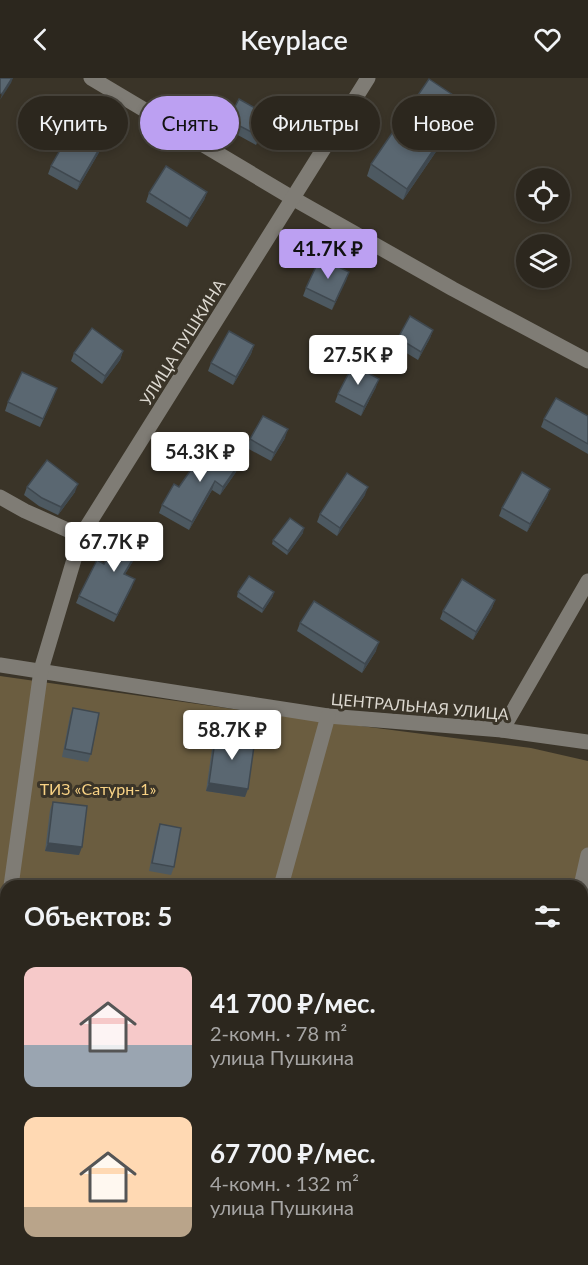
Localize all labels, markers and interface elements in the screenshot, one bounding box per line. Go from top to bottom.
icon: back [24,23,57,56]
text: Keyplace [240,23,348,56]
icon: heart [531,23,564,56]
chip: Купить [18,96,128,150]
chip: Снять [140,96,239,150]
chip: Фильтры [251,96,380,150]
chip: Новое [392,96,495,150]
map controls [516,168,570,288]
button: locate [516,168,570,222]
pin: 41.7K ₽ [273,229,383,280]
button: layers [516,234,570,288]
text: 41.7K ₽ [293,236,363,260]
street label: УЛИЦА ПУШКИНА [135,275,229,409]
pin: 27.5K ₽ [303,335,413,386]
text: 27.5K ₽ [323,342,393,366]
pin: 54.3K ₽ [145,432,255,483]
text: 54.3K ₽ [165,439,235,463]
pin: 67.7K ₽ [59,522,169,573]
text: 67.7K ₽ [79,529,149,553]
street label: ЦЕНТРАЛЬНАЯ УЛИЦА [330,689,510,723]
pin: 58.7K ₽ [177,710,287,761]
text: 58.7K ₽ [197,717,267,741]
park label: ТИЗ «Сатурн-1» [40,779,156,798]
text: Объектов: 5 [24,900,172,932]
icon: filters [531,900,564,933]
text: 41 700 ₽/мес. [210,987,376,1019]
icon: home [72,991,144,1063]
text: 2-комн. · 78 m² [210,1021,347,1045]
text: улица Пушкина [210,1045,354,1069]
text: 67 700 ₽/мес. [210,1137,376,1169]
icon: home [72,1141,144,1213]
text: 4-комн. · 132 m² [210,1171,359,1195]
text: улица Пушкина [210,1195,354,1219]

